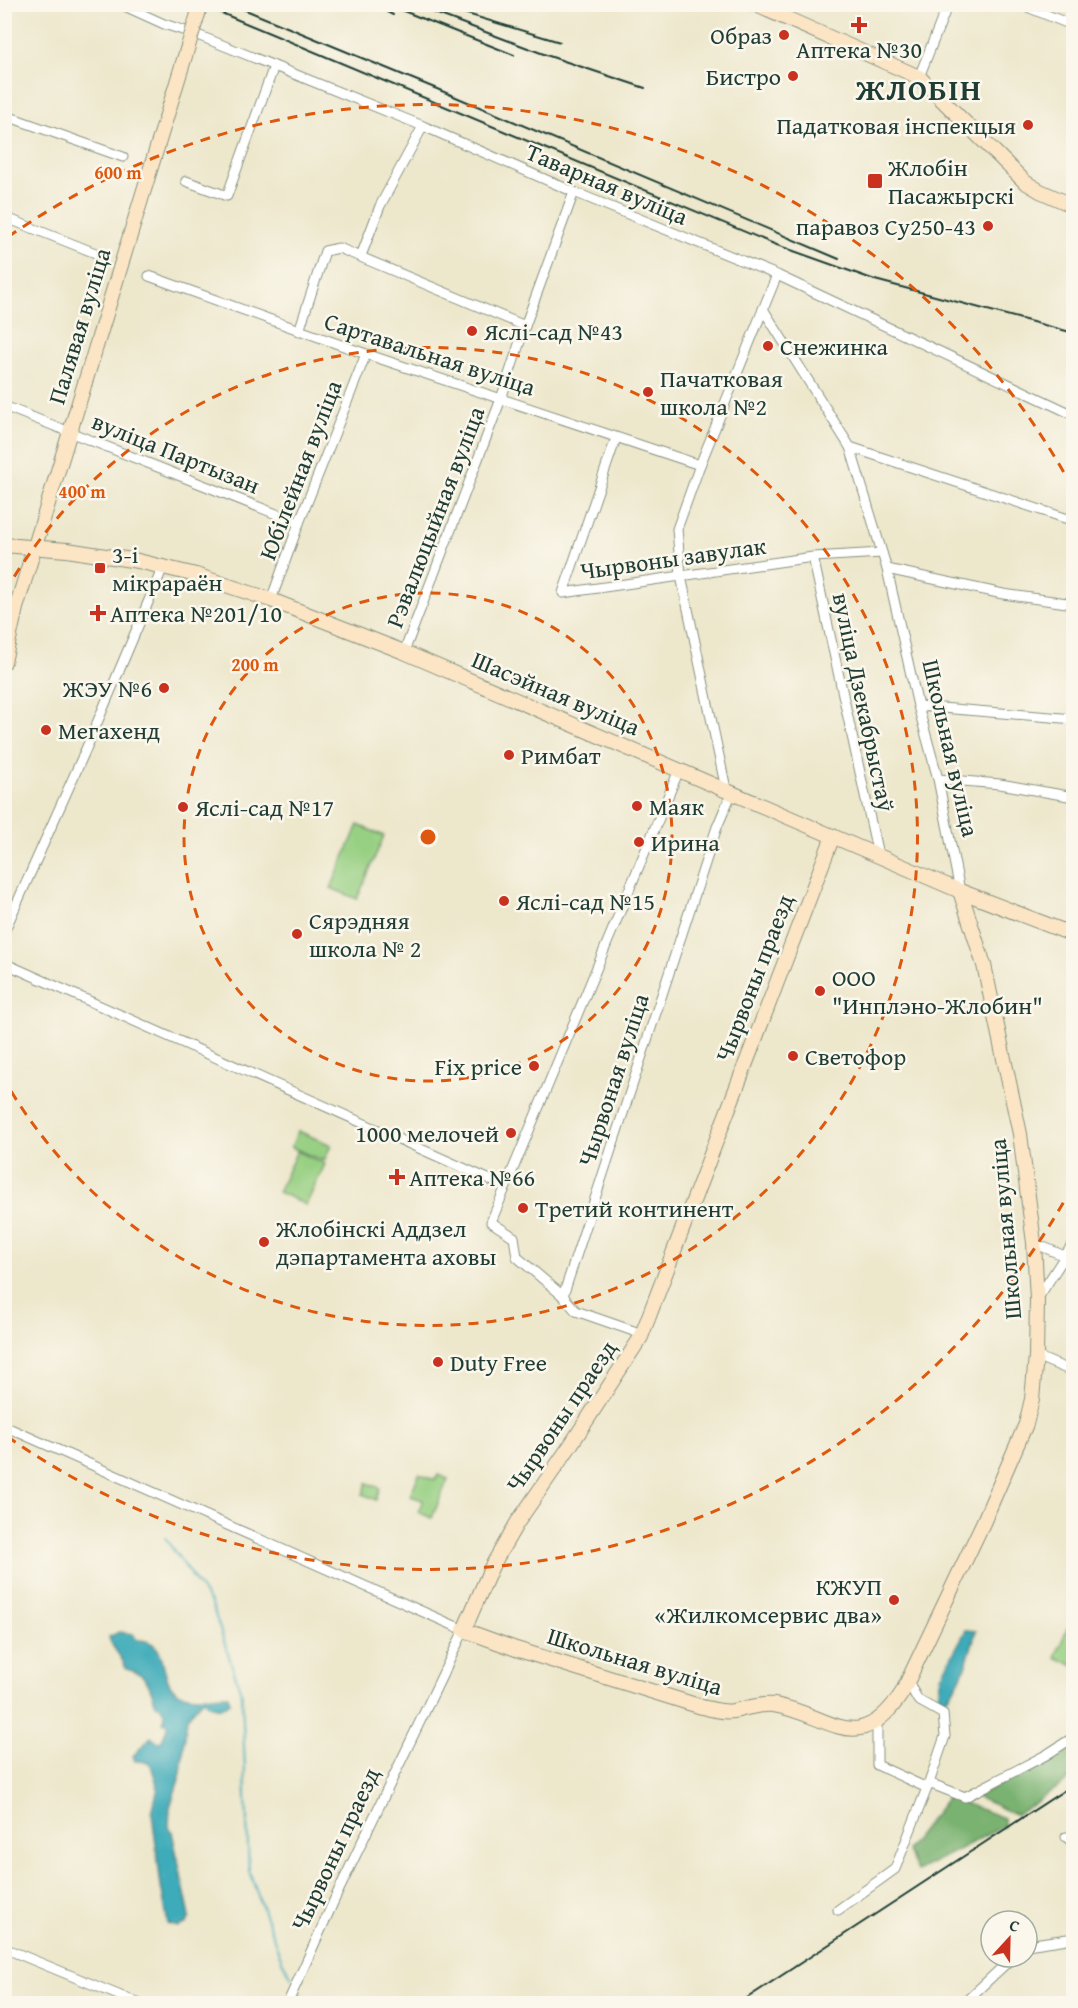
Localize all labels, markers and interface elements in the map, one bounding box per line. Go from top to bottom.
place label: Образ [710,18,772,53]
marker: Аптека №30 [852,18,866,32]
marker: Образ [777,28,791,42]
place label: Аптека №30 [796,32,922,67]
place label: Бистро [706,59,781,94]
district label: ЖЛОБІН [855,67,982,111]
marker: Бистро [786,69,800,83]
place label: Падатковая інспекцыя [776,108,1016,143]
marker: Падатковая інспекцыя [1021,118,1035,132]
street label: Таварная вуліца [521,134,694,234]
place label: Жлобін Пасажырскі [887,150,1014,213]
text: 600 m [94,159,142,186]
marker: Жлобін Пасажырскі [866,172,884,190]
place label: паравоз Су250-43 [796,209,976,244]
marker: паравоз Су250-43 [981,219,995,233]
street label: Палявая вуліца [39,243,120,408]
street label: Сартавальная вуліца [320,303,540,405]
place label: Яслі-сад №43 [483,314,623,349]
marker: Яслі-сад №43 [465,324,479,338]
place label: Снежинка [780,329,889,364]
marker: Снежинка [761,339,775,353]
place label: Пачатковая школа №2 [660,361,783,424]
street label: Юбілейная вуліца [250,374,351,565]
marker: Пачатковая школа №2 [641,385,655,399]
street label: Рэвалюцыйная вуліца [377,401,494,633]
street label: вуліца Партызан [87,403,265,503]
text: 400 m [58,478,106,505]
street label: Чырвоны завулак [578,528,769,588]
place label: 3-і мікрараён [112,537,222,600]
marker: 3-і мікрараён [93,561,107,575]
street label: вуліца Дзекабрыстаў [824,589,904,815]
place label: Аптека №201/10 [110,596,282,631]
marker: Аптека №201/10 [91,606,105,620]
street label: Шасэйная вуліца [467,642,646,744]
text: 200 m [231,651,279,678]
street label: Школьная вуліца [914,656,989,841]
place label: ЖЭУ №6 [62,671,152,706]
marker: ЖЭУ №6 [157,681,171,695]
place label: Мегахенд [58,713,160,748]
marker: Мегахенд [39,723,53,737]
place label: Римбат [521,738,601,773]
marker: Римбат [502,748,516,762]
place label: Маяк [649,789,704,824]
place label: Яслі-сад №17 [194,790,334,825]
marker: Маяк [630,799,644,813]
marker: Яслі-сад №17 [176,800,190,814]
place label: Ирина [651,825,720,860]
centre of rings [418,827,438,847]
marker: Ирина [632,835,646,849]
place label: Яслі-сад №15 [515,884,655,919]
street label: Чырвоны праезд [706,889,802,1067]
marker: Яслі-сад №15 [497,894,511,908]
place label: Сярэдняя школа № 2 [309,903,421,966]
marker: Сярэдняя школа № 2 [290,927,304,941]
place label: ООО "Инплэно-Жлобин" [832,960,1043,1023]
marker: ООО "Инплэно-Жлобин" [813,984,827,998]
street label: Чырвоная вуліца [569,988,658,1171]
place label: Светофор [805,1039,906,1074]
place label: Fix price [435,1049,522,1084]
marker: Светофор [786,1049,800,1063]
marker: Fix price [527,1059,541,1073]
place label: 1000 мелочей [355,1116,499,1151]
marker: 1000 мелочей [504,1126,518,1140]
street label: Школьная вуліца [980,1137,1030,1321]
place label: Аптека №66 [409,1160,535,1195]
marker: Аптека №66 [390,1170,404,1184]
place label: Третий континент [535,1191,734,1226]
marker: Третий континент [516,1201,530,1215]
place label: Жлобінскі Аддзел дэпартамента аховы [275,1211,496,1274]
marker: Жлобінскі Аддзел дэпартамента аховы [257,1235,271,1249]
street label: Чырвоны праезд [497,1333,625,1499]
place label: Duty Free [450,1345,547,1380]
marker: Duty Free [431,1355,445,1369]
place label: КЖУП «Жилкомсервис два» [655,1569,882,1632]
marker: КЖУП «Жилкомсервис два» [887,1593,901,1607]
street label: Школьная вуліца [543,1618,727,1704]
street label: Чырвоны праезд [282,1761,388,1937]
north arrow [979,1909,1039,1969]
text: С [1006,1912,1023,1938]

